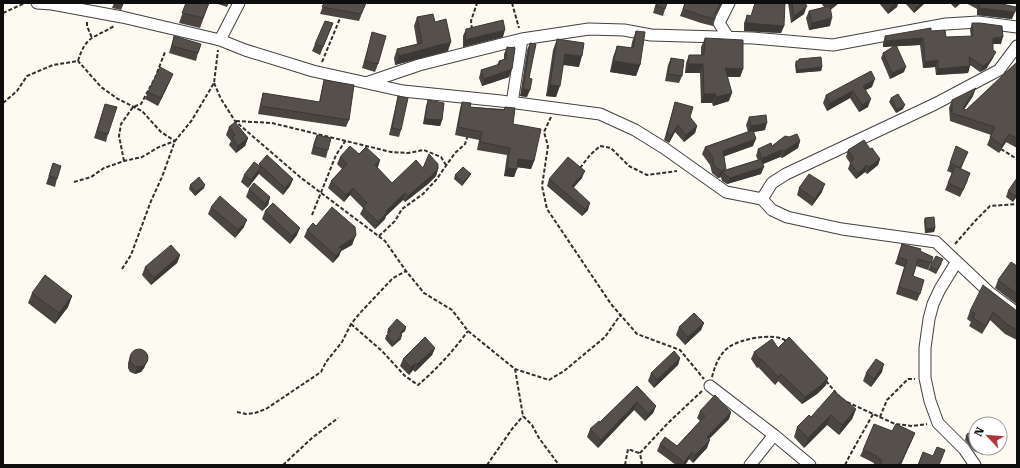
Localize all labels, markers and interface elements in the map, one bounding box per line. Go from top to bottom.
north arrow [968,416,1008,456]
text: N [972,425,987,438]

